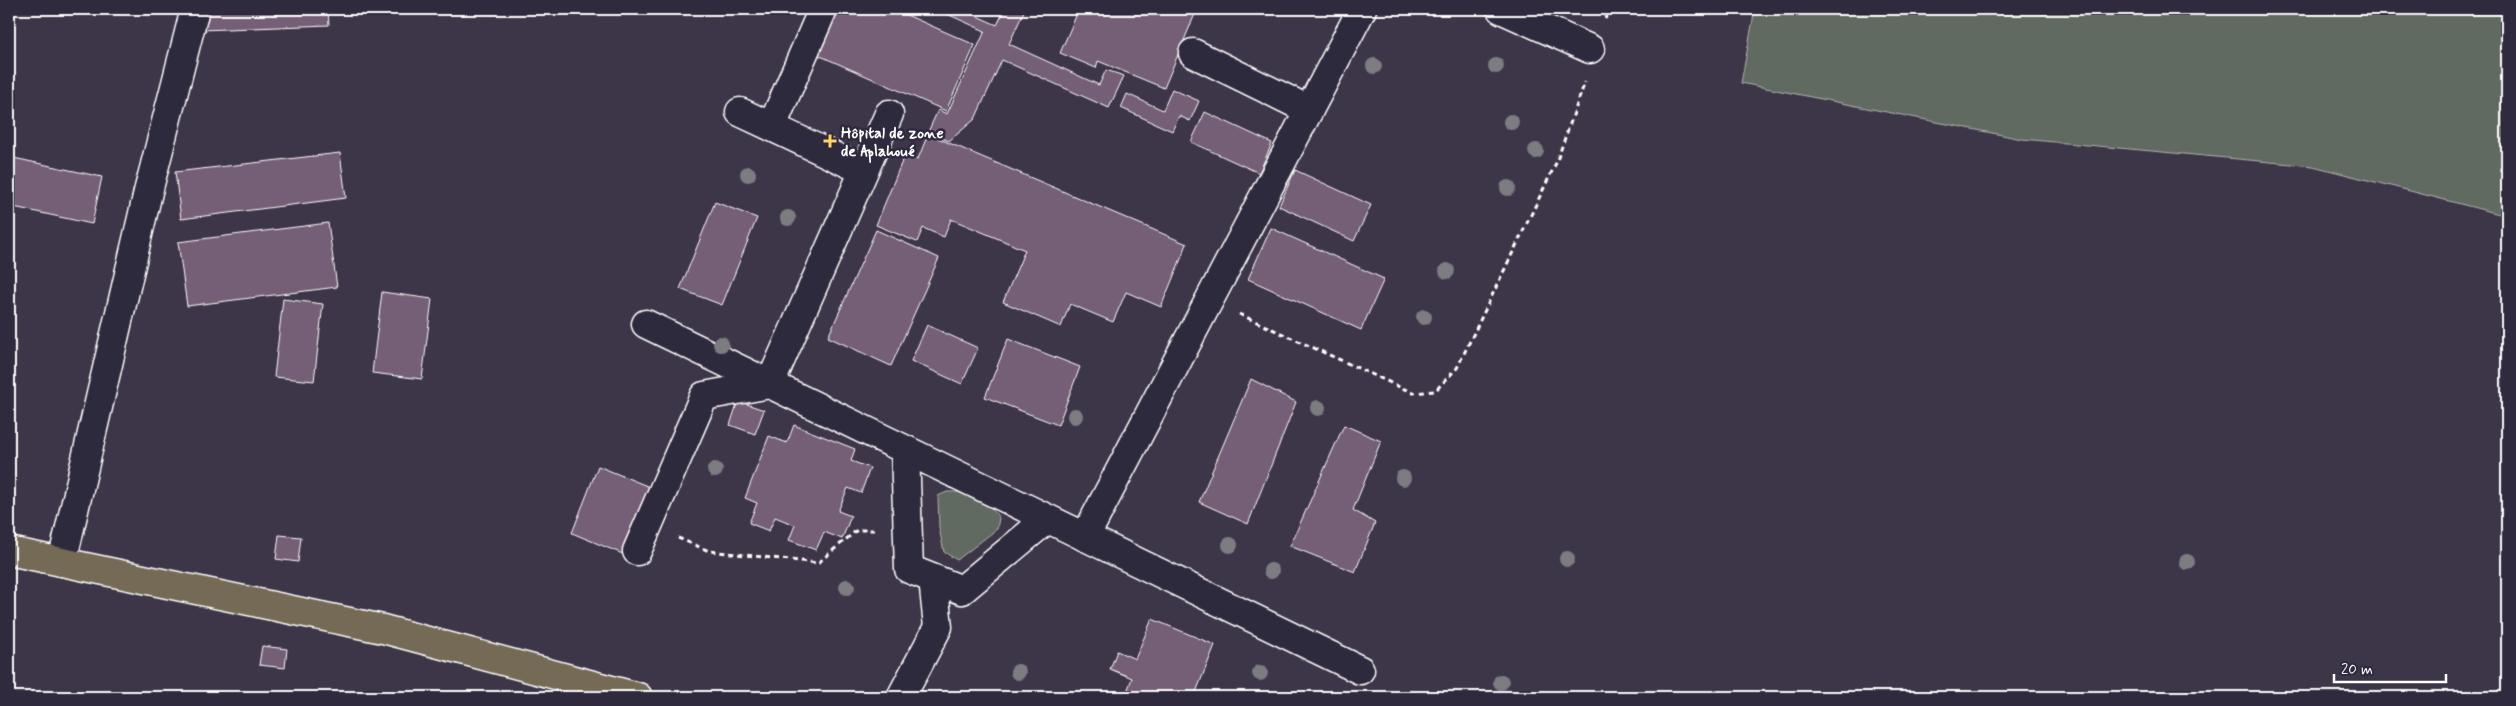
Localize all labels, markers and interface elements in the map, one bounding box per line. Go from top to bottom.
place label: Hôpital de zone de Aplahoué [841,123,944,163]
marker: Hôpital de zone de Aplahoué [823,134,837,148]
scale bar [2334,651,2446,683]
text: 20 m [2341,660,2373,680]

